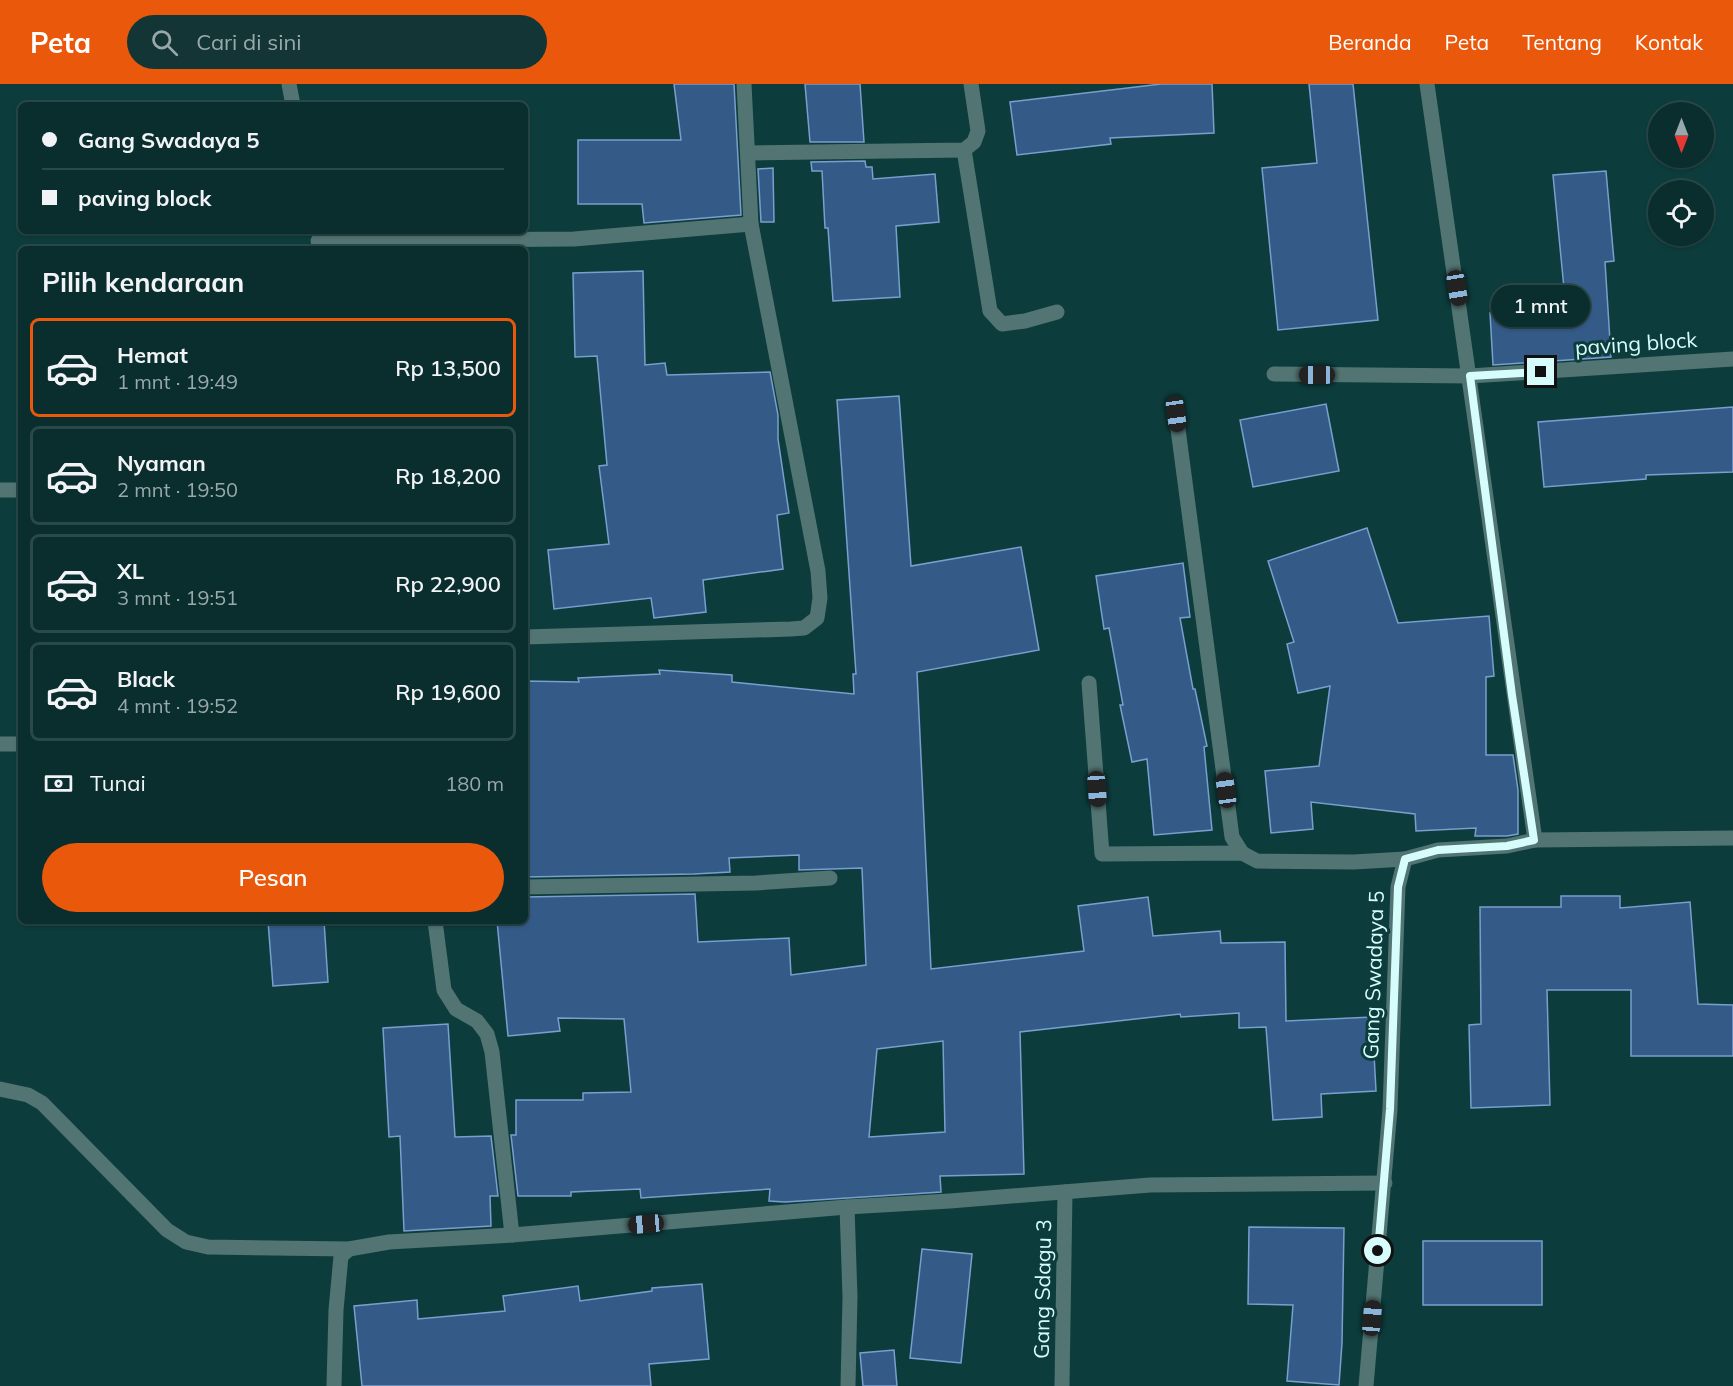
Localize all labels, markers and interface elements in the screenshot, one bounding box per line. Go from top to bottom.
search box [127,15,547,69]
text: Peta [30,25,91,60]
icon: search [148,26,181,59]
text: Cari di sini [196,28,302,56]
text: Beranda [1328,29,1412,55]
text: Peta [1445,29,1489,55]
text: Tentang [1522,29,1602,55]
text: Kontak [1635,29,1703,55]
north arrow [1648,102,1714,168]
map controls [1648,102,1714,246]
text: Gang Swadaya 5 [78,126,260,154]
button: locate [1648,180,1714,246]
text: paving block [78,184,212,212]
text: Pilih kendaraan [42,265,244,299]
car [1445,269,1469,307]
callout: 1 mnt [1492,285,1590,327]
text: 1 mnt [1513,293,1568,318]
street label: paving block [1574,326,1698,360]
icon: car [45,341,99,395]
text: Hemat [117,341,188,369]
text: Rp 13,500 [395,354,501,382]
route end [1527,358,1554,385]
car [1299,366,1335,384]
text: 1 mnt · 19:49 [117,369,238,394]
car [1165,395,1187,433]
icon: car [45,449,99,503]
text: Nyaman [117,449,206,477]
text: Rp 18,200 [395,462,501,490]
text: 2 mnt · 19:50 [117,477,238,502]
icon: car [45,557,99,611]
text: XL [117,557,144,585]
text: Rp 22,900 [395,570,501,598]
text: 3 mnt · 19:51 [117,585,238,610]
icon: car [45,665,99,719]
text: Black [117,665,175,693]
text: Rp 19,600 [395,678,501,706]
text: 4 mnt · 19:52 [117,693,238,718]
icon: cash [42,767,75,800]
text: Tunai [90,769,146,797]
car [1087,770,1107,808]
text: 180 m [445,771,504,796]
car [1215,771,1237,809]
button: Pesan [42,843,504,912]
street label: Gang Swadaya 5 [1357,890,1389,1060]
car [627,1213,665,1235]
street label: Gang Sdagu 3 [1028,1219,1056,1359]
route start [1364,1237,1391,1264]
car [1361,1299,1383,1337]

